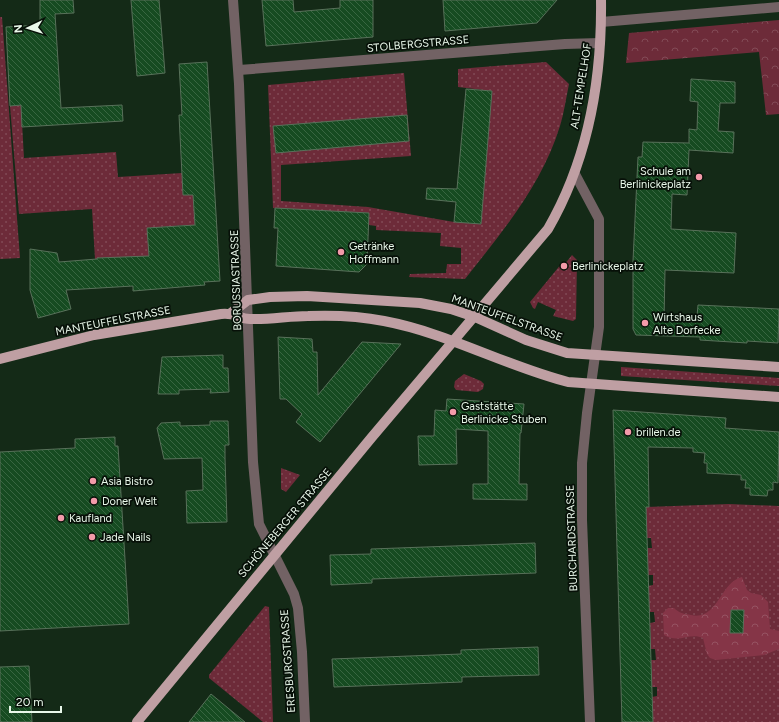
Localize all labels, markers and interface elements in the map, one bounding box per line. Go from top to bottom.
north arrow [8,8,48,48]
text: N [12,24,25,33]
street label: STOLBERGSTRASSE [366,33,470,55]
street label: ALT-TEMPELHOF [568,42,594,130]
place label: Schule am Berlinickeplatz [620,165,691,191]
marker: Schule am Berlinickeplatz [694,172,704,182]
street label: BORUSSIASTRASSE [228,229,244,331]
place label: Getränke Hoffmann [349,240,399,266]
marker: Getränke Hoffmann [336,247,346,257]
place label: Berlinickeplatz [572,260,643,273]
marker: Berlinickeplatz [559,261,569,271]
street label: MANTEUFFELSTRASSE [450,292,564,344]
street label: MANTEUFFELSTRASSE [54,303,172,339]
place label: Wirtshaus Alte Dorfecke [653,311,721,337]
marker: Wirtshaus Alte Dorfecke [640,318,650,328]
place label: Gaststätte Berlinicke Stuben [461,400,547,426]
marker: Gaststätte Berlinicke Stuben [448,407,458,417]
place label: brillen.de [636,426,680,439]
marker: brillen.de [623,427,633,437]
street label: SCHÖNEBERGER STRASSE [235,465,334,580]
place label: Asia Bistro [101,475,153,488]
marker: Asia Bistro [88,476,98,486]
street label: BURCHARDSTRASSE [564,484,580,592]
place label: Doner Welt [102,495,157,508]
marker: Doner Welt [89,496,99,506]
place label: Kaufland [69,512,112,525]
marker: Kaufland [56,513,66,523]
place label: Jade Nails [100,531,151,544]
marker: Jade Nails [87,532,97,542]
street label: ERESBURGSTRASSE [278,609,298,713]
scale bar [10,688,61,714]
text: 20 m [16,695,44,709]

